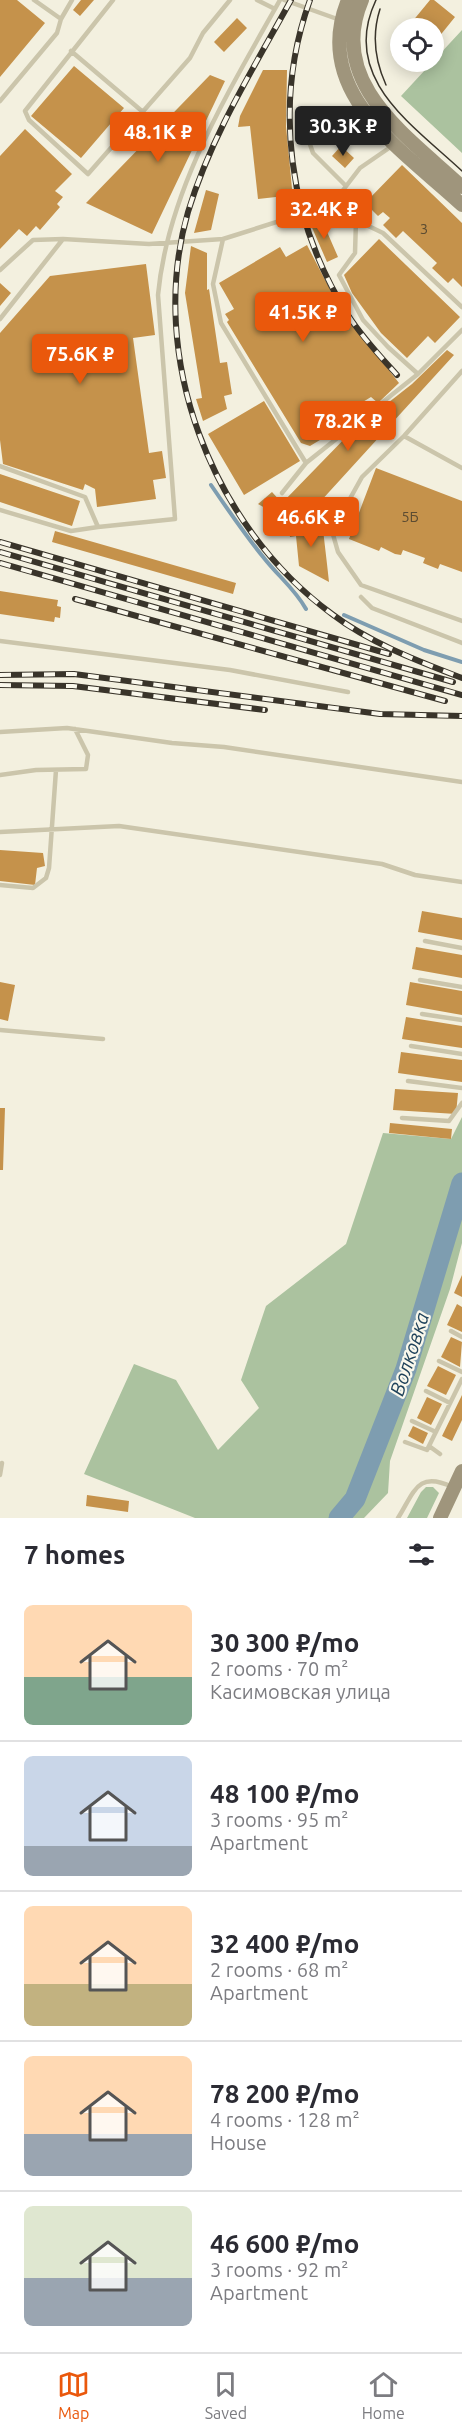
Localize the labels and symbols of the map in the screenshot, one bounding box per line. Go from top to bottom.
pin: 30.3K ₽ [288,106,398,157]
pin: 48.1K ₽ [103,112,213,163]
pin: 32.4K ₽ [269,189,379,240]
house number: 3 [420,220,428,237]
pin: 41.5K ₽ [248,292,358,343]
pin: 75.6K ₽ [25,334,135,385]
pin: 78.2K ₽ [293,401,403,452]
pin: 46.6K ₽ [256,497,366,548]
house number: 5Б [401,508,419,525]
water label: Волковка [385,1309,433,1399]

